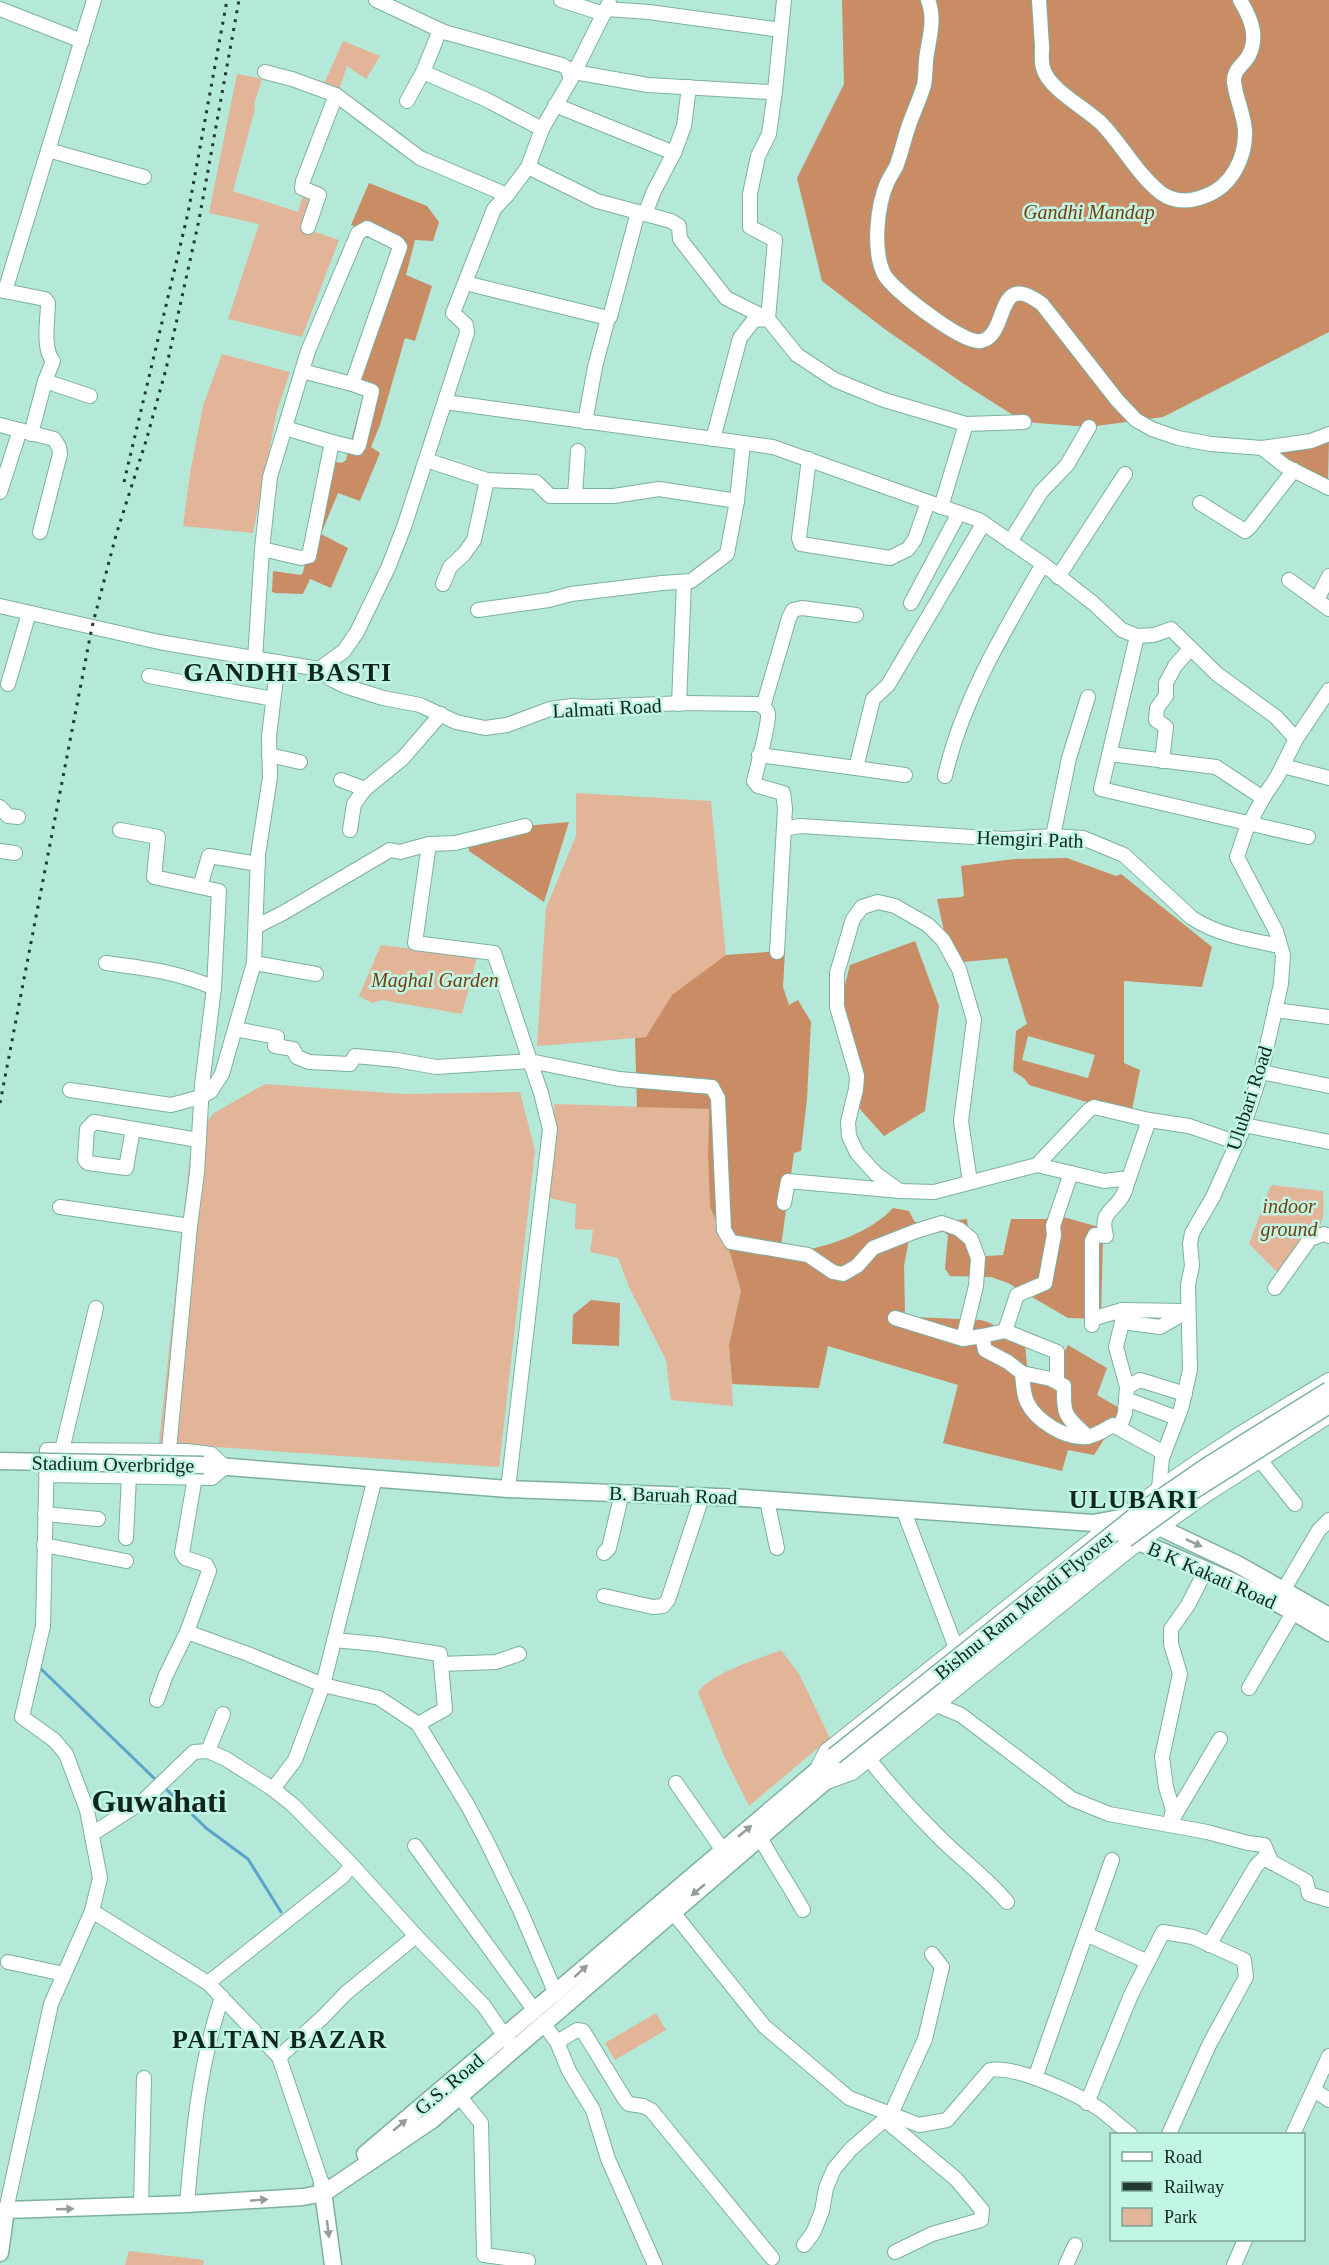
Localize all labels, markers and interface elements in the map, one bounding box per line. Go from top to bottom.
park label: Gandhi Mandap [1023,201,1155,224]
district label: GANDHI BASTI [183,658,393,687]
street label: Lalmati Road [552,694,662,722]
street label: Hemgiri Path [976,826,1084,853]
park label: Maghal Garden [370,969,499,992]
street label: Ulubari Road [1222,1043,1276,1153]
park label: indoor ground [1260,1195,1319,1241]
street label: Stadium Overbridge [31,1452,195,1477]
street label: B. Baruah Road [608,1482,738,1508]
district label: ULUBARI [1069,1485,1199,1514]
street label: Bishnu Ram Mehdi Flyover [930,1526,1119,1685]
street label: B K Kakati Road [1144,1537,1280,1613]
one-way arrow [1186,1539,1203,1548]
district label: Guwahati [91,1783,227,1819]
one-way arrow [737,1824,753,1837]
one-way arrow [691,1883,706,1896]
one-way arrow [573,1965,589,1978]
district label: PALTAN BAZAR [172,2025,388,2054]
street label: G.S. Road [410,2049,488,2119]
one-way arrow [392,2118,408,2131]
legend [1110,2133,1305,2241]
text: Road [1164,2147,1202,2167]
text: Railway [1164,2177,1224,2197]
one-way arrow [250,2195,269,2204]
one-way arrow [55,2204,74,2213]
text: Park [1164,2207,1197,2227]
one-way arrow [324,2219,333,2238]

